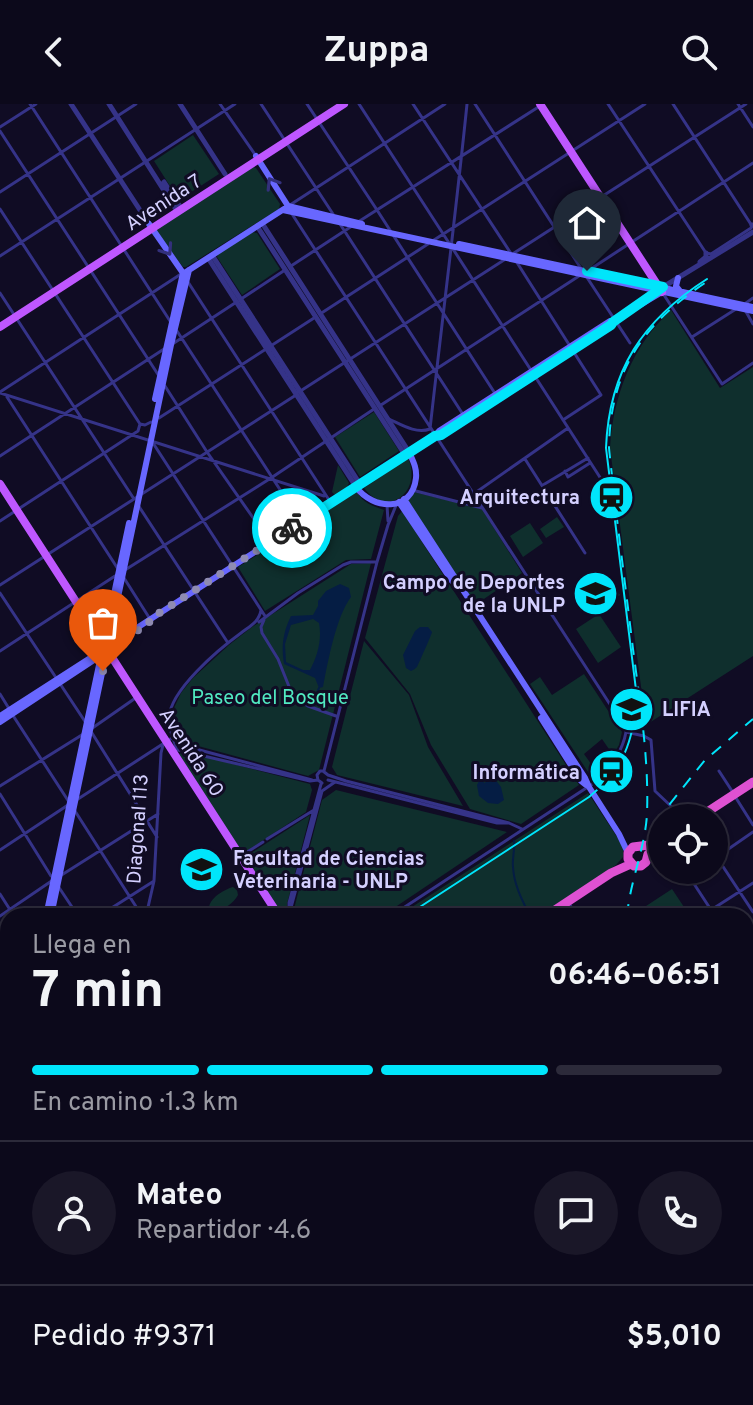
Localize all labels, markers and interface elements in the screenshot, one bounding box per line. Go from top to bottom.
text: Zuppa [324,29,429,75]
icon: back [32,30,76,74]
icon: search [677,30,721,74]
street label: Avenida 7 [121,169,207,238]
one-way arrow [267,177,282,192]
pin [553,189,621,271]
icon: home [565,201,609,245]
one-way arrow [157,242,172,256]
station icon: Arquitectura [587,473,635,521]
place label: Arquitectura [460,486,580,512]
courier [252,488,332,568]
icon: bike [270,506,314,550]
school or university icon: Campo de Deportes de la UNLP [572,570,620,618]
place label: Campo de Deportes de la UNLP [383,571,565,620]
pin [69,589,137,671]
icon: bag [81,601,125,645]
school or university icon: LIFIA [607,685,655,733]
park label: Paseo del Bosque [191,686,349,712]
place label: LIFIA [662,698,711,724]
street label: Avenida 60 [152,704,229,803]
station icon: Informática [587,748,635,796]
place label: Informática [473,761,580,787]
street label: Diagonal 113 [122,773,156,885]
map controls [648,804,728,884]
button: locate [648,804,728,884]
school or university icon: Facultad de Ciencias Veterinaria - UNLP [178,845,226,893]
place label: Facultad de Ciencias Veterinaria - UNLP [233,847,425,896]
text: Llega en [32,930,131,963]
text: 06:46–06:51 [548,958,722,995]
text: 7 min [32,960,164,1026]
text: En camino · 1.3 km [32,1087,239,1120]
button: person [32,1171,116,1255]
button: chat [534,1171,618,1255]
button: phone [638,1171,722,1255]
text: Mateo [136,1178,222,1215]
text: Repartidor · 4.6 [136,1215,311,1248]
text: Pedido #9371 [32,1319,216,1356]
text: $5,010 [627,1319,722,1356]

